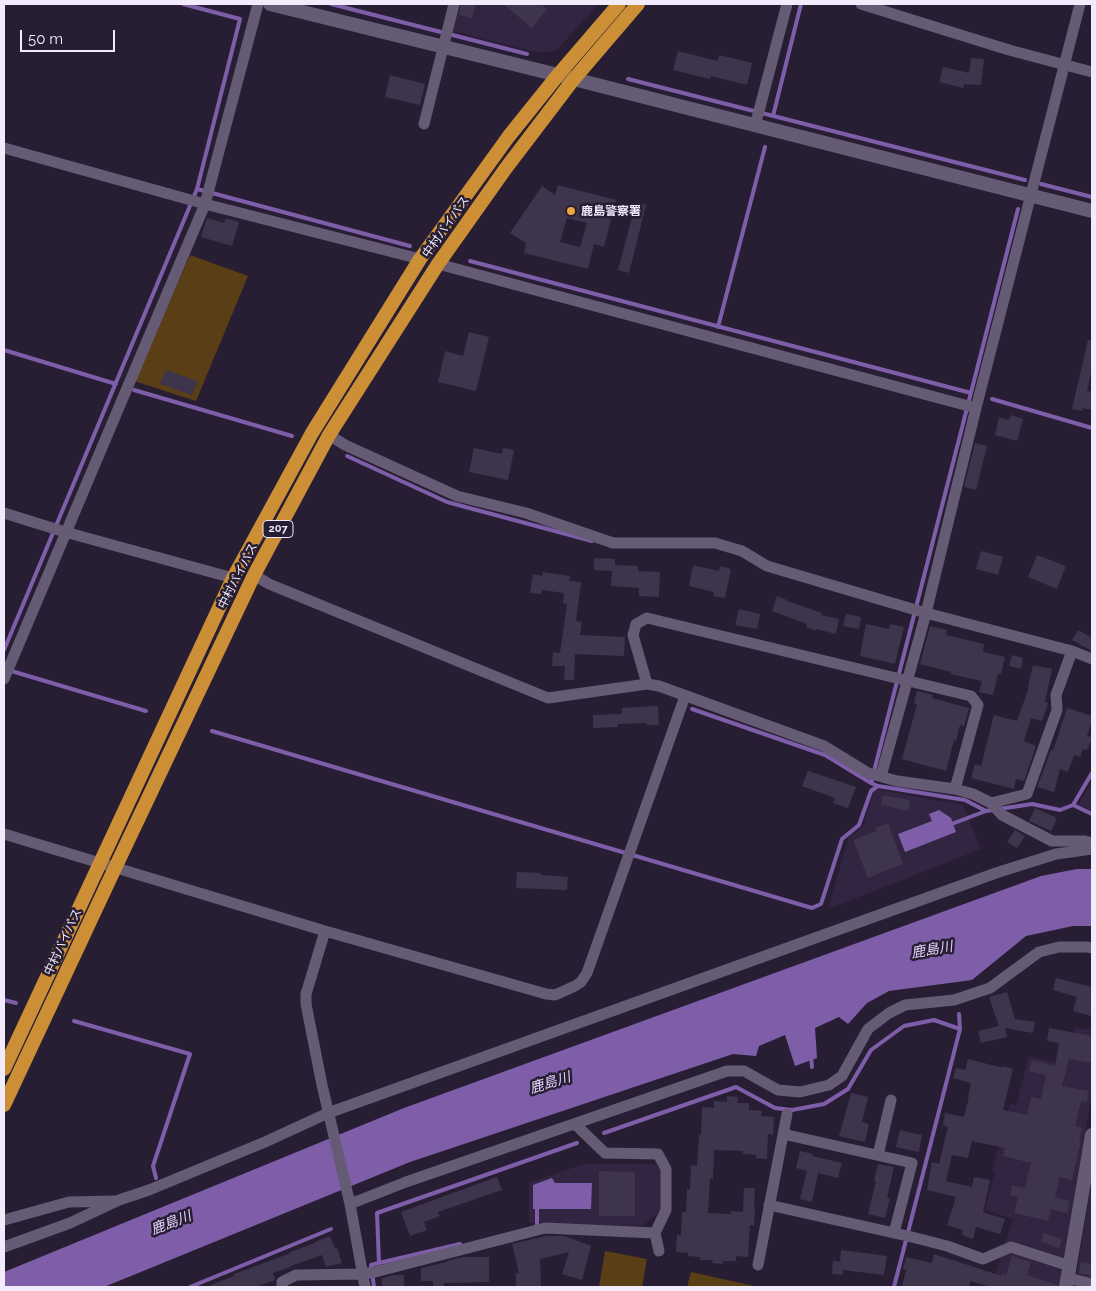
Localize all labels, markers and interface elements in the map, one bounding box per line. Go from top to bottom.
scale bar [22,20,118,52]
text: 50 m [28,30,63,48]
street label: 中村バイパス [419,193,473,261]
place label: 鹿島警察署 [581,204,641,218]
marker: 鹿島警察署 [565,205,577,217]
road number: 207 [263,520,293,538]
street label: 中村バイパス [215,541,261,611]
street label: 中村バイパス [41,906,85,978]
water label: 鹿島川 [910,938,954,962]
water label: 鹿島川 [527,1069,573,1097]
water label: 鹿島川 [148,1208,194,1238]

